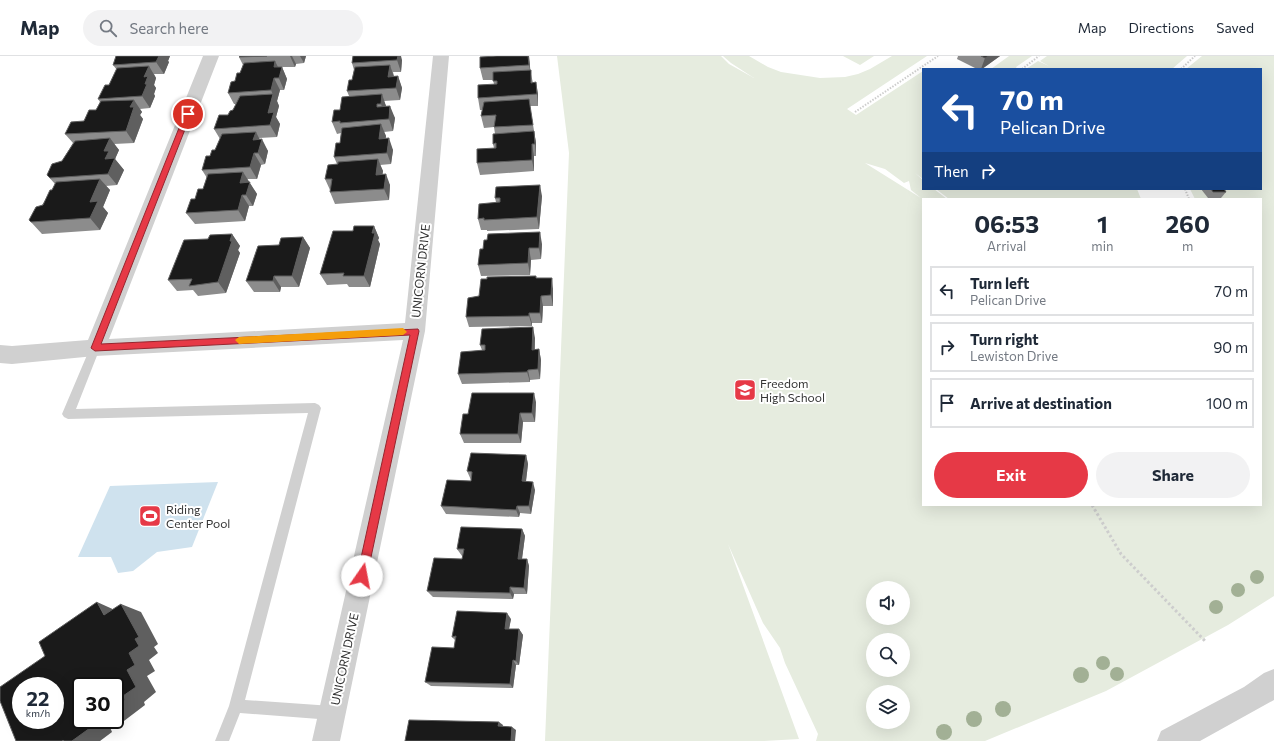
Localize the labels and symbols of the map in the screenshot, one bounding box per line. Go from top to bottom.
pin [171,97,205,131]
street label: UNICORN DRIVE [408,223,432,319]
place label: Freedom High School [760,376,825,404]
school or university icon: Freedom High School [732,377,758,403]
place label: Riding Center Pool [166,502,230,530]
sports icon: Riding Center Pool [137,503,163,529]
position arrow [341,555,383,597]
street label: UNICORN DRIVE [327,611,361,707]
speed limit sign: 30 [72,677,124,729]

